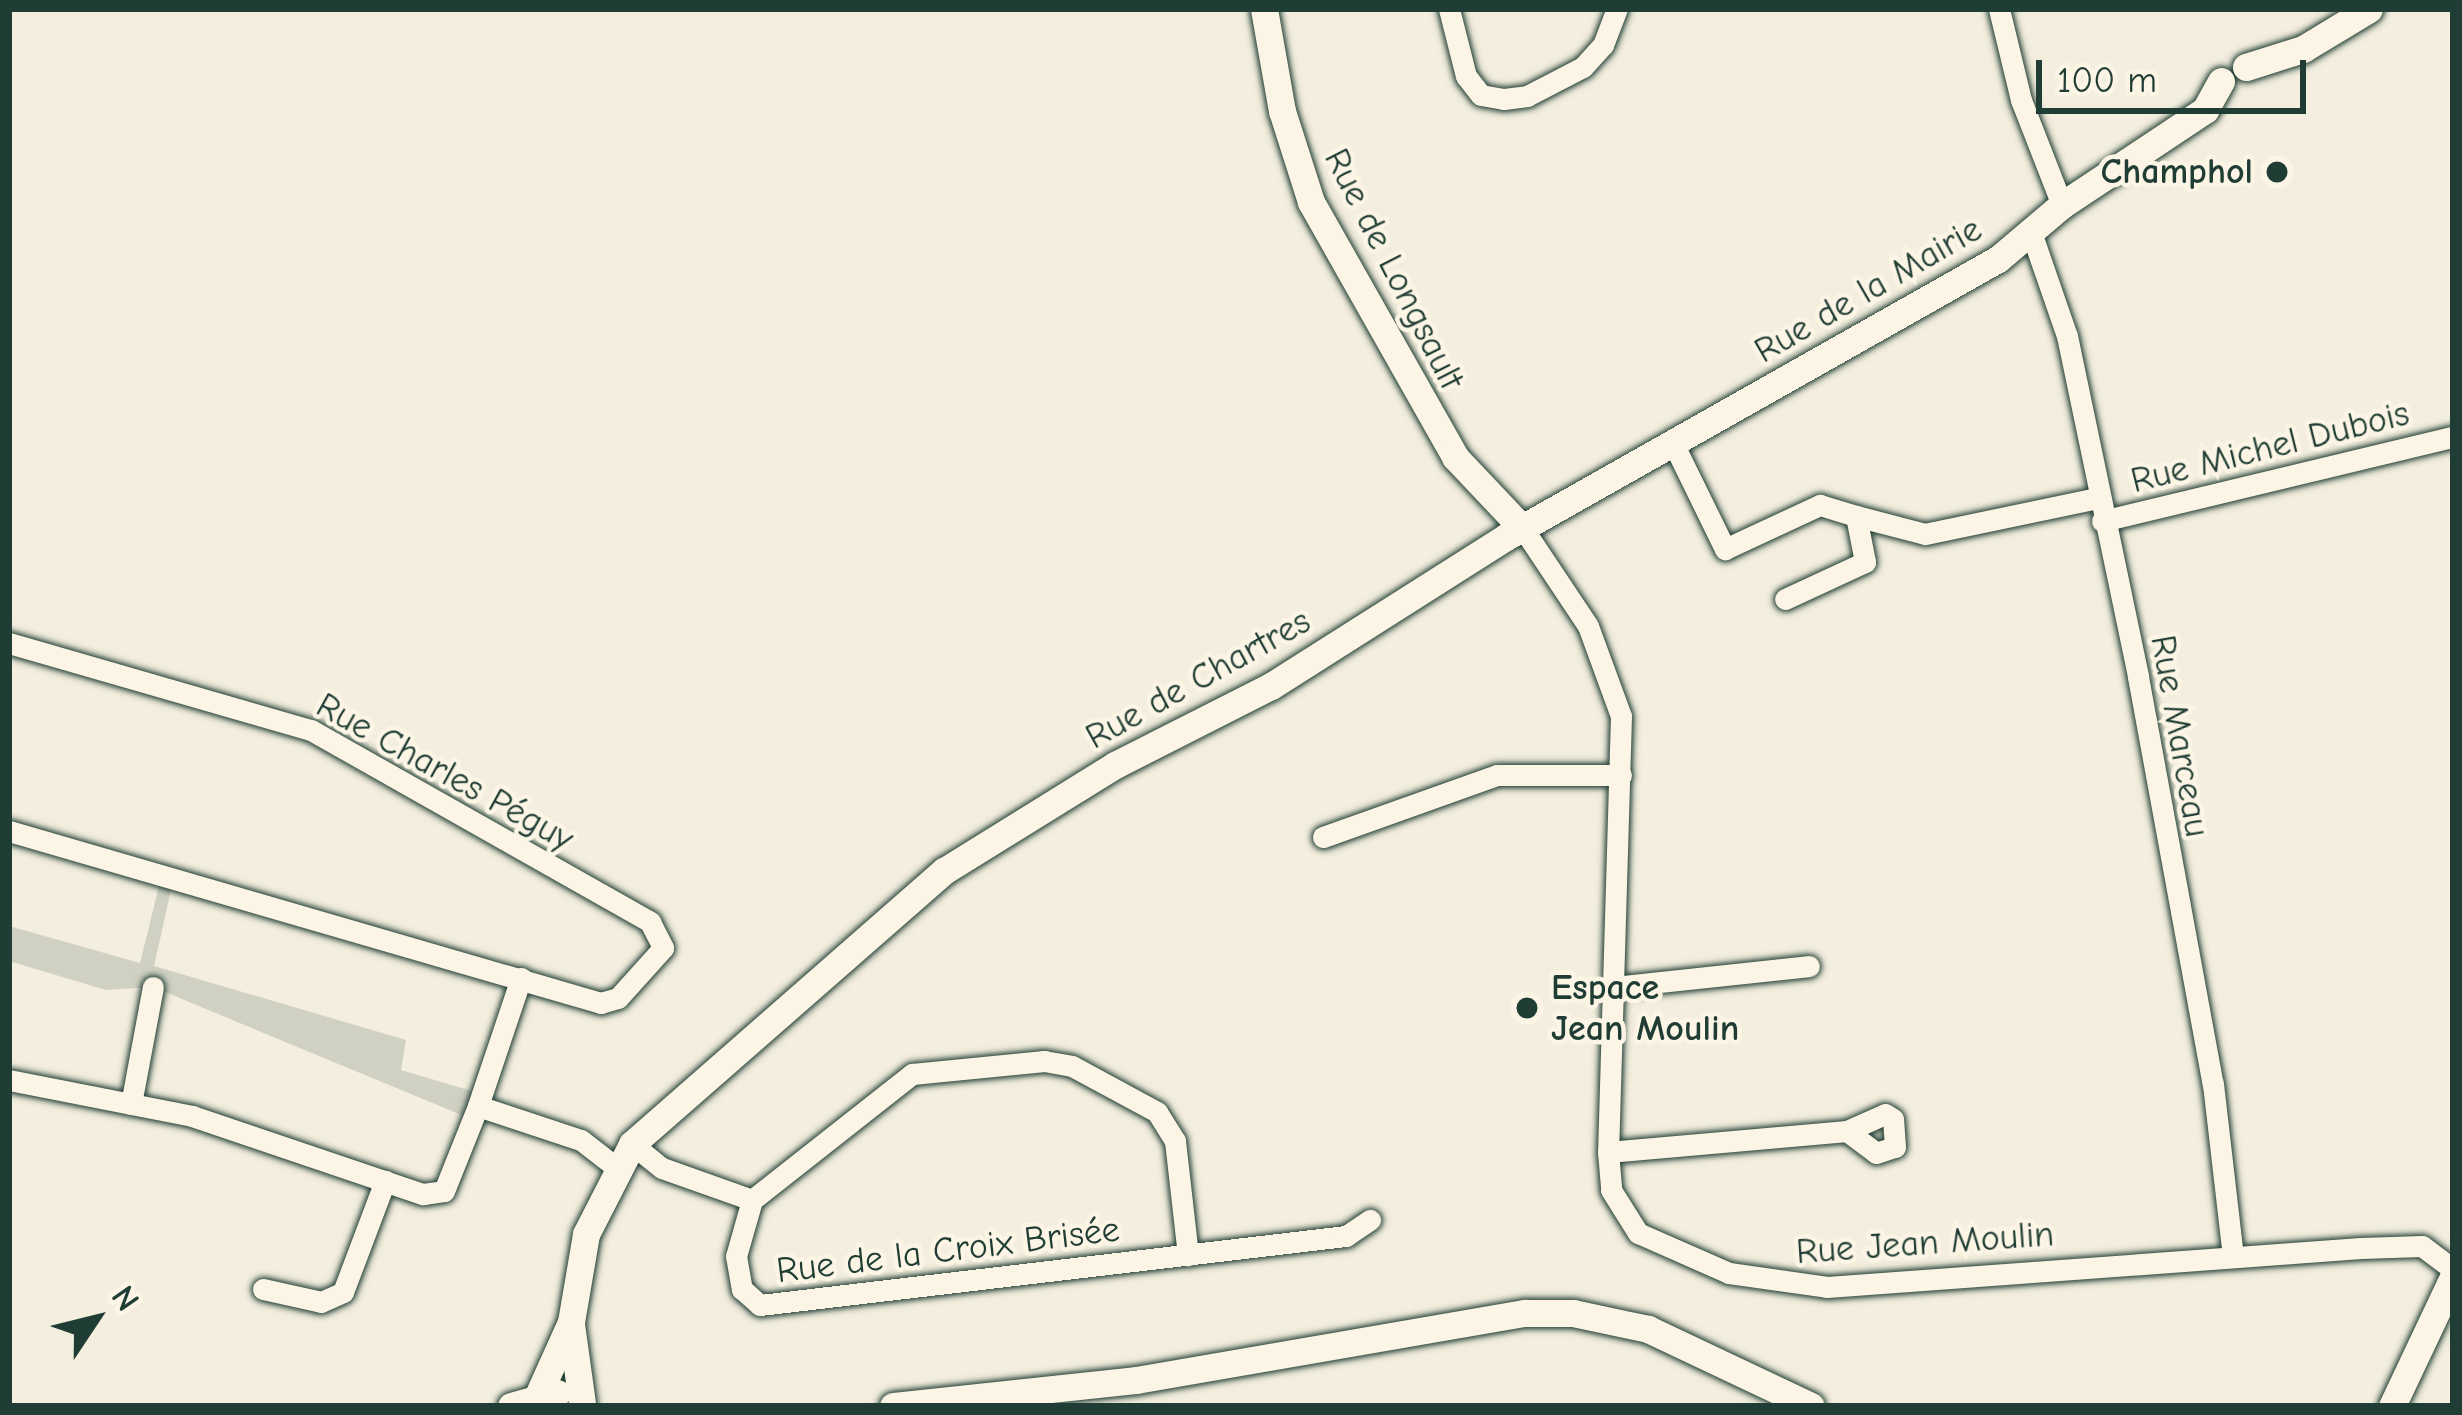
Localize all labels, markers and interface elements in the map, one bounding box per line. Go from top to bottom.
scale bar [2042,36,2312,110]
text: 100 m [2057,60,2157,101]
street label: Rue de Longsault [1315,141,1473,397]
place label: Champhol [2101,150,2253,194]
marker: Champhol [2264,159,2290,185]
street label: Rue de la Mairie [1747,208,1989,372]
street label: Rue Michel Dubois [2126,392,2414,502]
street label: Rue de Chartres [1078,599,1318,759]
street label: Rue Marceau [2141,632,2219,840]
street label: Rue Charles Péguy [309,683,581,861]
place label: Espace Jean Moulin [1551,965,1739,1050]
marker: Espace Jean Moulin [1514,995,1540,1021]
street label: Rue de la Croix Brisée [774,1208,1122,1292]
street label: Rue Jean Moulin [1795,1212,2055,1274]
north arrow [36,1259,156,1379]
text: N [104,1279,147,1318]

